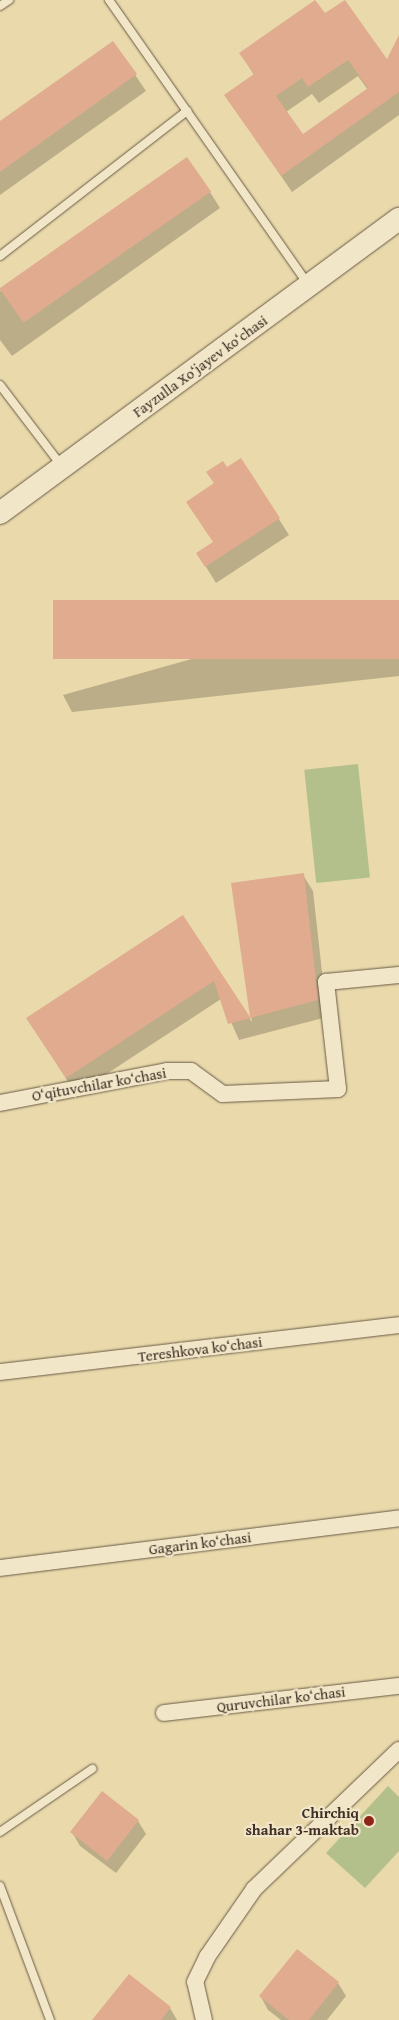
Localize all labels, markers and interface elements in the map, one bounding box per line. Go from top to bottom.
street label: Fayzulla Xo‘jayev ko‘chasi [129,311,271,421]
street label: O‘qituvchilar ko‘chasi [30,1063,168,1105]
street label: Tereshkova ko‘chasi [137,1332,263,1366]
street label: Gagarin ko‘chasi [148,1528,252,1558]
street label: Quruvchilar ko‘chasi [216,1682,346,1716]
place label: Chirchiq shahar 3-maktab [245,1803,359,1838]
marker: Chirchiq shahar 3-maktab [363,1815,375,1827]

